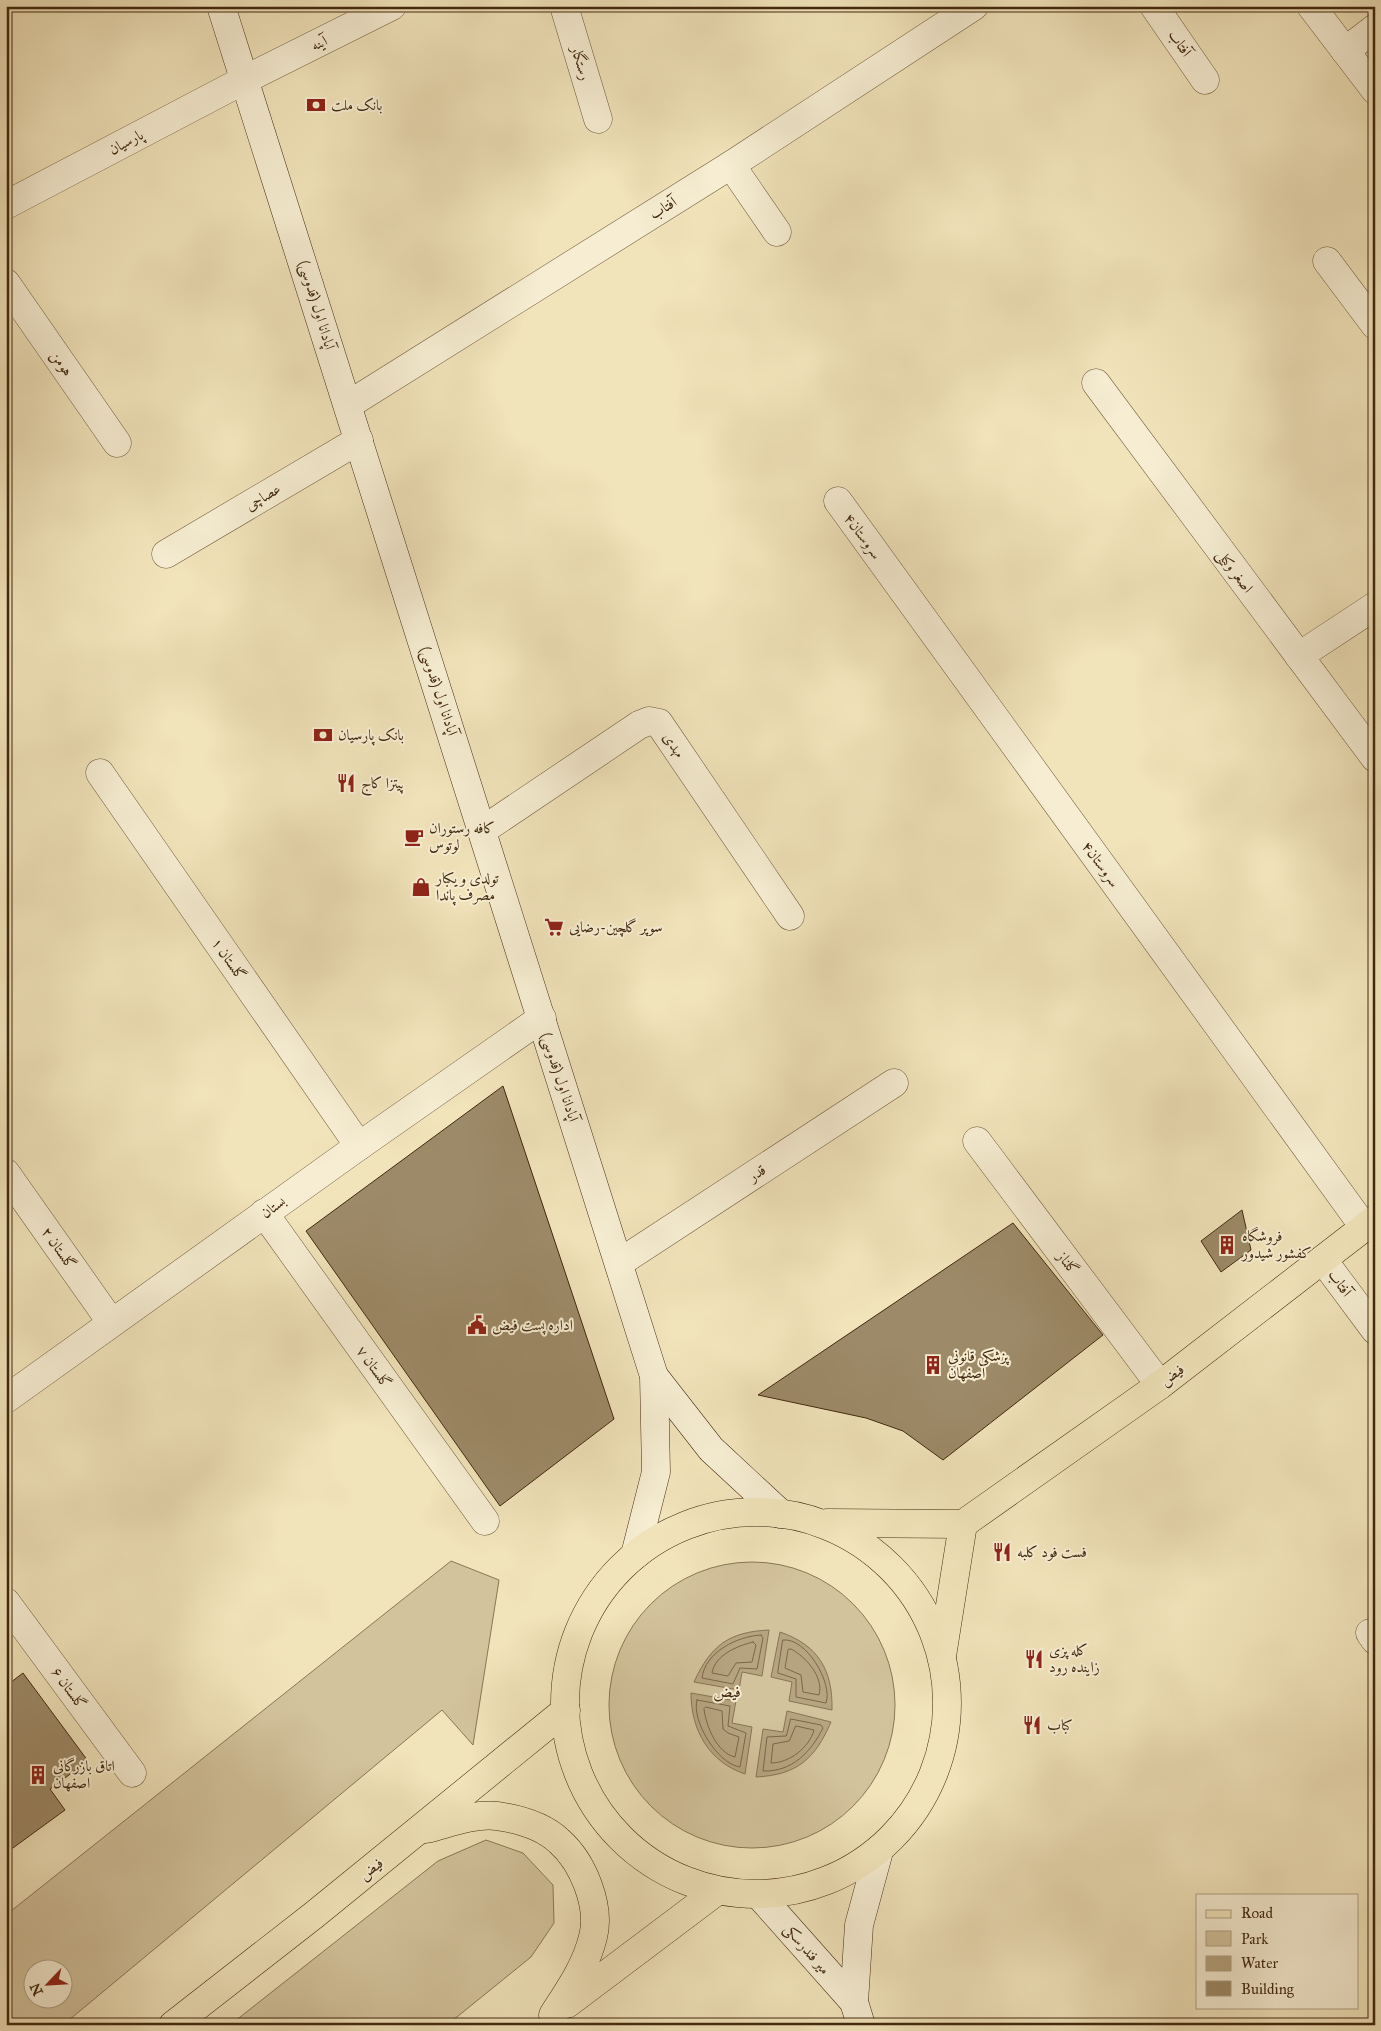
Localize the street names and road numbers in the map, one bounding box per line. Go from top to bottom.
street label: آفتاب [1164,26,1197,61]
street label: آینه [308,31,332,55]
street label: رستگار [567,41,596,82]
street label: پارسیان [106,125,148,160]
street label: آفتاب [646,192,681,223]
street label: آپادانا اول (قدوسی) [293,258,340,354]
street label: هومن [46,347,77,380]
street label: عصاچی [242,480,284,514]
street label: سروستان۴ [839,509,886,563]
street label: اصغر وکیلی [1211,546,1257,598]
street label: آپادانا اول (قدوسی) [414,644,462,740]
street label: مهدی [658,729,689,762]
street label: سروستان۴ [1077,837,1124,891]
street label: گلستان ۱ [208,934,250,984]
street label: آپادانا اول (قدوسی) [535,1030,583,1126]
street label: قدر [743,1161,769,1186]
street label: بستان [257,1192,290,1222]
street label: گلستان ۲ [38,1223,80,1273]
street label: گلناز [1052,1246,1083,1278]
street label: آفتاب [1324,1266,1357,1301]
street label: گلستان ۷ [353,1342,395,1392]
street label: فیض [1156,1360,1188,1391]
street label: گلستان ۶ [48,1663,90,1713]
street label: فیض [355,1854,387,1885]
street label: میر فندرسکی [779,1920,834,1979]

